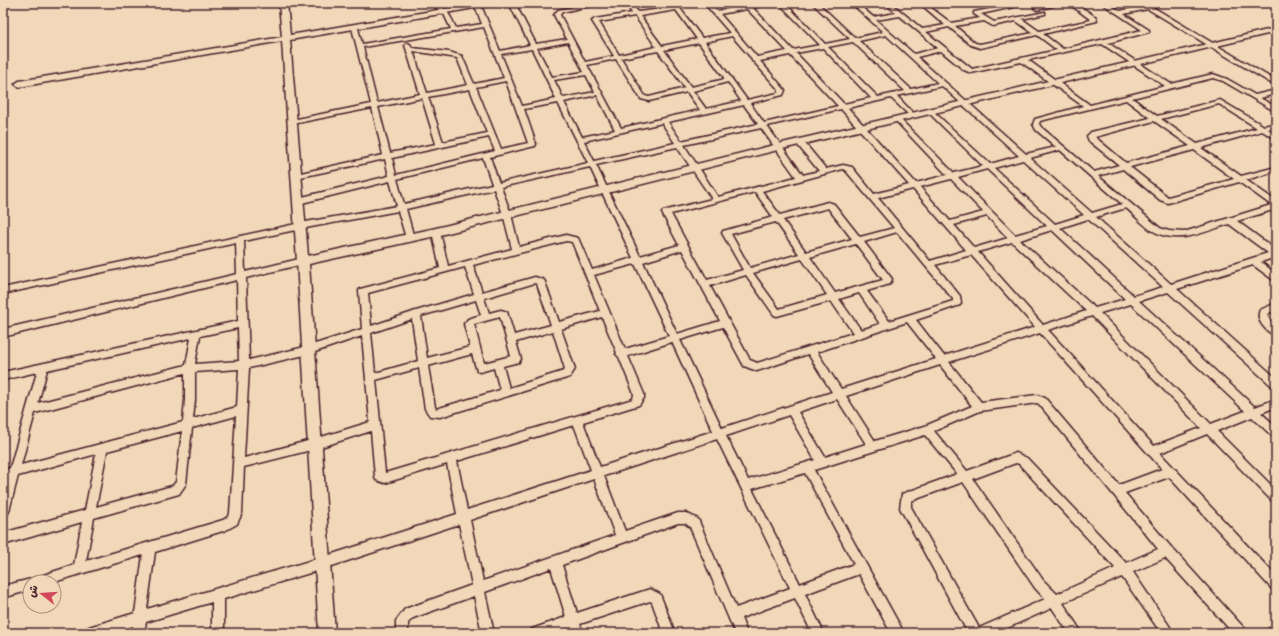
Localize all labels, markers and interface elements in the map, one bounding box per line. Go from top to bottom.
north arrow [22,574,62,614]
text: ش [23,583,44,600]

